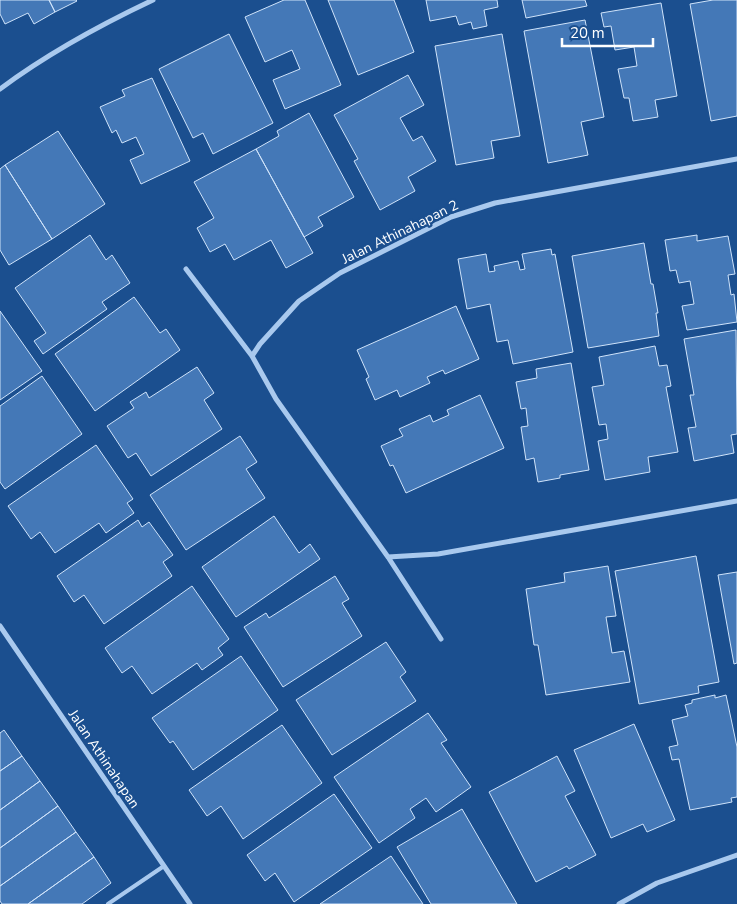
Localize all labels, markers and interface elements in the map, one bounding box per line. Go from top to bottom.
scale bar [562,15,653,47]
text: 20 m [570,23,605,43]
street label: Jalan Athinahapan 2 [338,196,461,269]
street label: Jalan Athinahapan [63,705,144,812]

